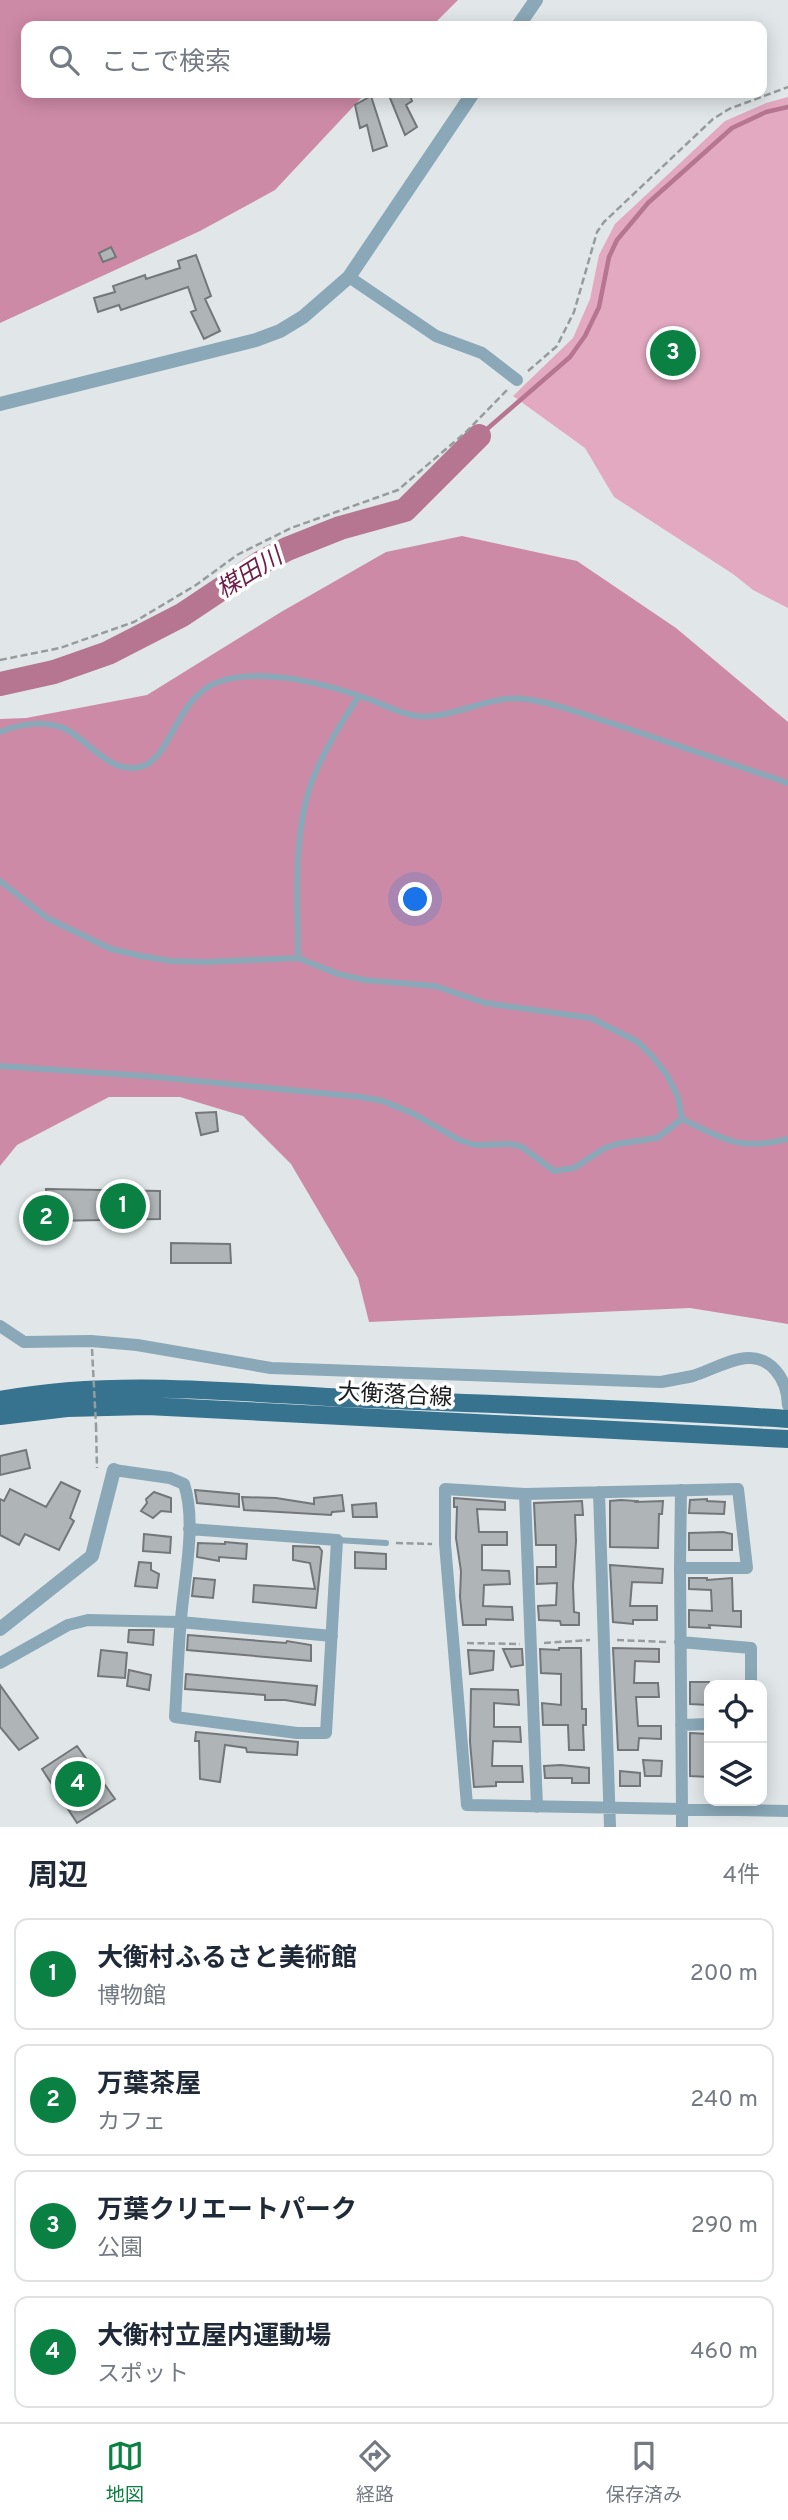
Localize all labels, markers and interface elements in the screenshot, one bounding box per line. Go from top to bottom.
search box [21,21,767,98]
icon: search [45,41,83,79]
text: ここで検索 [101,47,231,80]
pin: 3 [650,327,696,379]
water label: 楳田川 [212,541,291,606]
your location [398,882,432,916]
pin: 1 [100,1180,146,1232]
pin: 2 [23,1192,69,1244]
street label: 大衡落合線 [337,1379,453,1414]
map controls [704,1680,767,1806]
button: locate [704,1680,767,1743]
button: layers [704,1743,767,1806]
pin: 4 [55,1758,101,1810]
text: 周辺 [28,1859,88,1896]
text: 4件 [723,1862,760,1891]
text: 大衡村ふるさと美術館 [97,1943,357,1976]
text: 1 [48,1960,58,1989]
text: 200 m [690,1960,758,1989]
text: 博物館 [97,1983,166,2012]
text: 万葉茶屋 [97,2069,201,2102]
text: 2 [46,2086,60,2115]
text: 240 m [690,2086,758,2115]
text: カフェ [97,2109,166,2138]
text: 万葉クリエートパーク [97,2195,357,2228]
text: 3 [46,2212,60,2241]
text: 290 m [691,2212,758,2241]
text: 公園 [97,2235,143,2264]
text: 大衡村立屋内運動場 [97,2321,331,2354]
text: 4 [46,2338,60,2367]
text: 460 m [690,2338,758,2367]
text: スポット [97,2361,189,2390]
tab: 地図 [106,2437,144,2508]
tab: 経路 [356,2437,394,2508]
tab: 保存済み [606,2437,682,2508]

